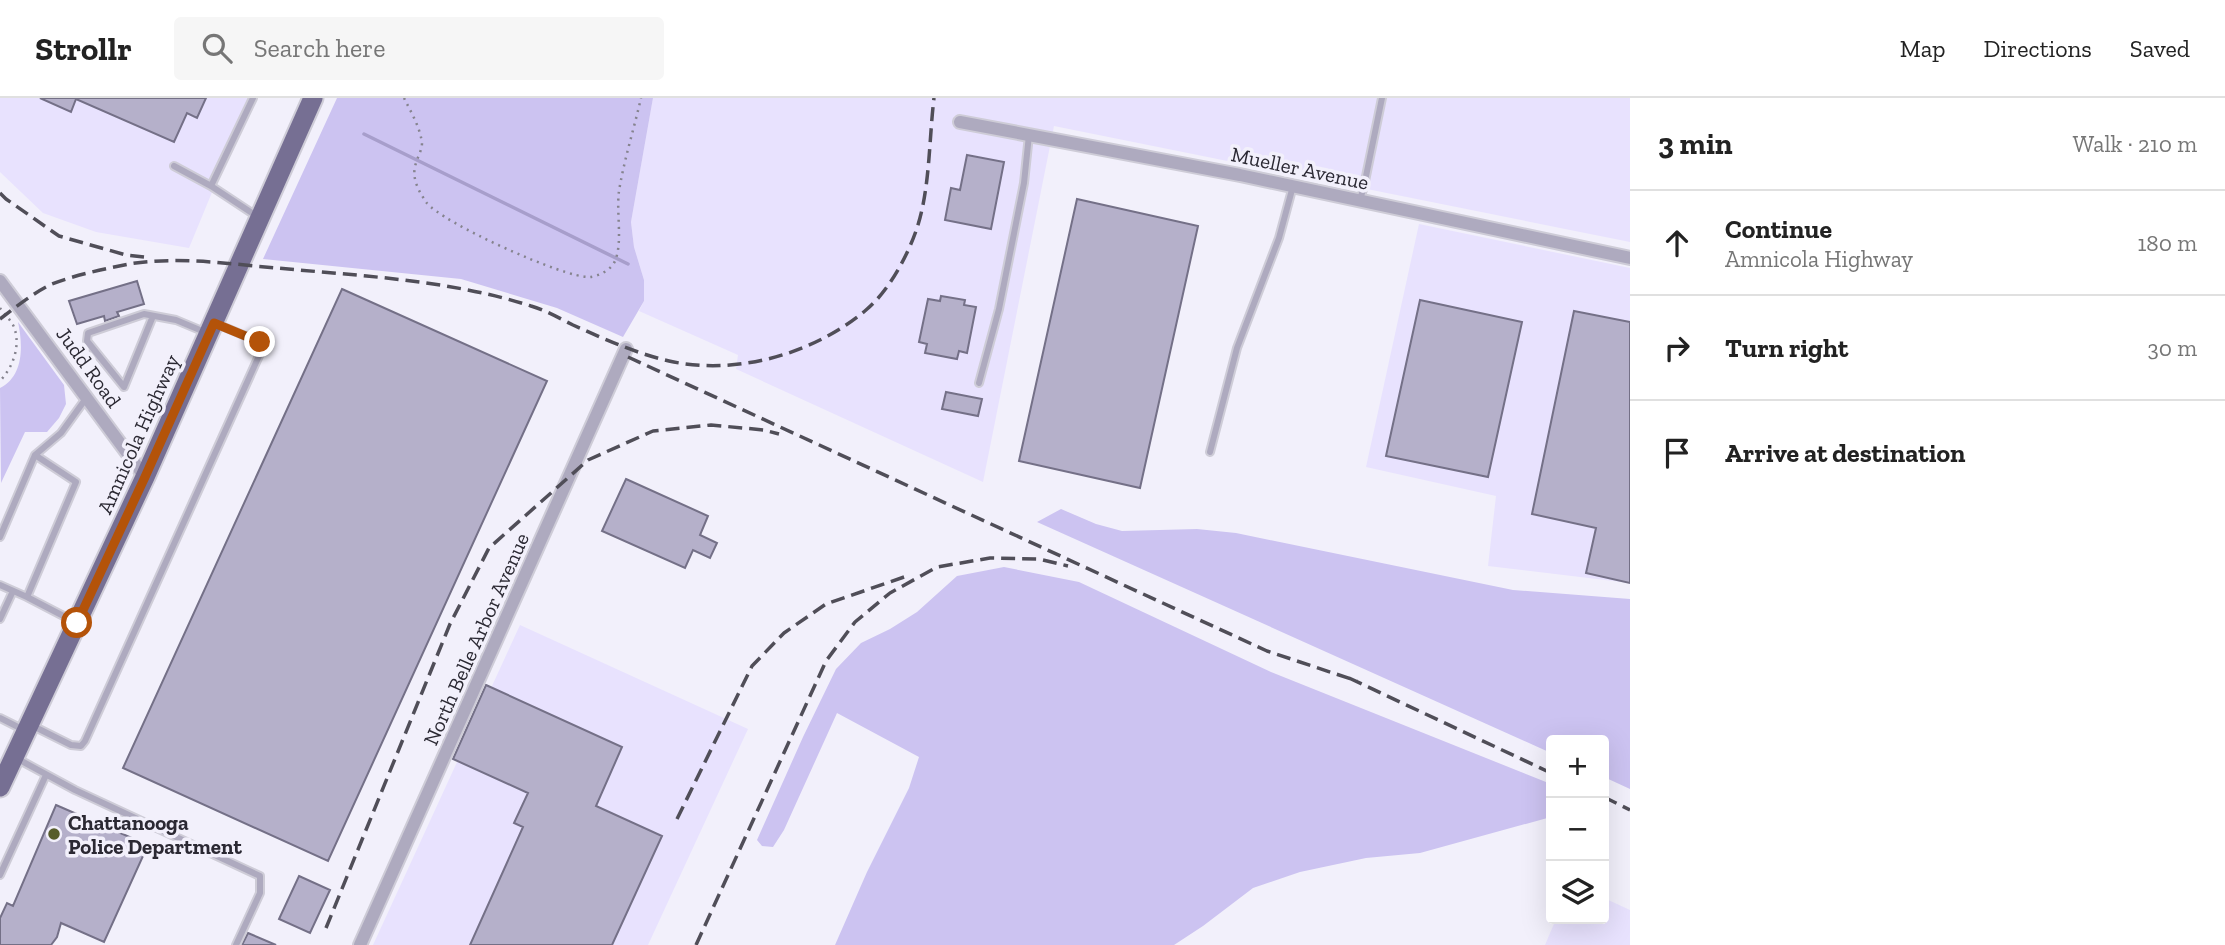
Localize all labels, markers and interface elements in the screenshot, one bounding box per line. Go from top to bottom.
search box [174,17,664,80]
text: Strollr [35,29,132,68]
icon: search [198,29,236,67]
text: Search here [254,32,385,64]
text: Map [1900,34,1946,63]
text: Directions [1984,34,2092,63]
text: Saved [2130,34,2190,63]
text: 3 min [1658,126,1733,162]
text: Walk · 210 m [2073,130,2197,158]
street label: Mueller Avenue [1229,141,1371,195]
text: Continue [1725,213,1832,245]
icon: ahead [1658,224,1696,262]
text: 180 m [2137,229,2197,257]
text: Amnicola Highway [1725,245,1913,273]
street label: Judd Road [51,322,127,413]
route end [244,326,275,357]
icon: right [1658,329,1696,367]
text: Turn right [1725,332,1848,364]
text: 30 m [2147,334,2197,362]
street label: Amnicola Highway [92,350,184,518]
icon: arrive [1658,434,1696,472]
text: Arrive at destination [1725,437,1965,469]
street label: North Belle Arbor Avenue [418,529,534,749]
route start [61,607,92,638]
map controls [1546,735,1609,924]
button: + [1546,735,1609,798]
button: − [1546,798,1609,861]
place label: Chattanooga Police Department [68,810,242,859]
marker: Chattanooga Police Department [46,826,62,842]
button: layers [1546,861,1609,924]

